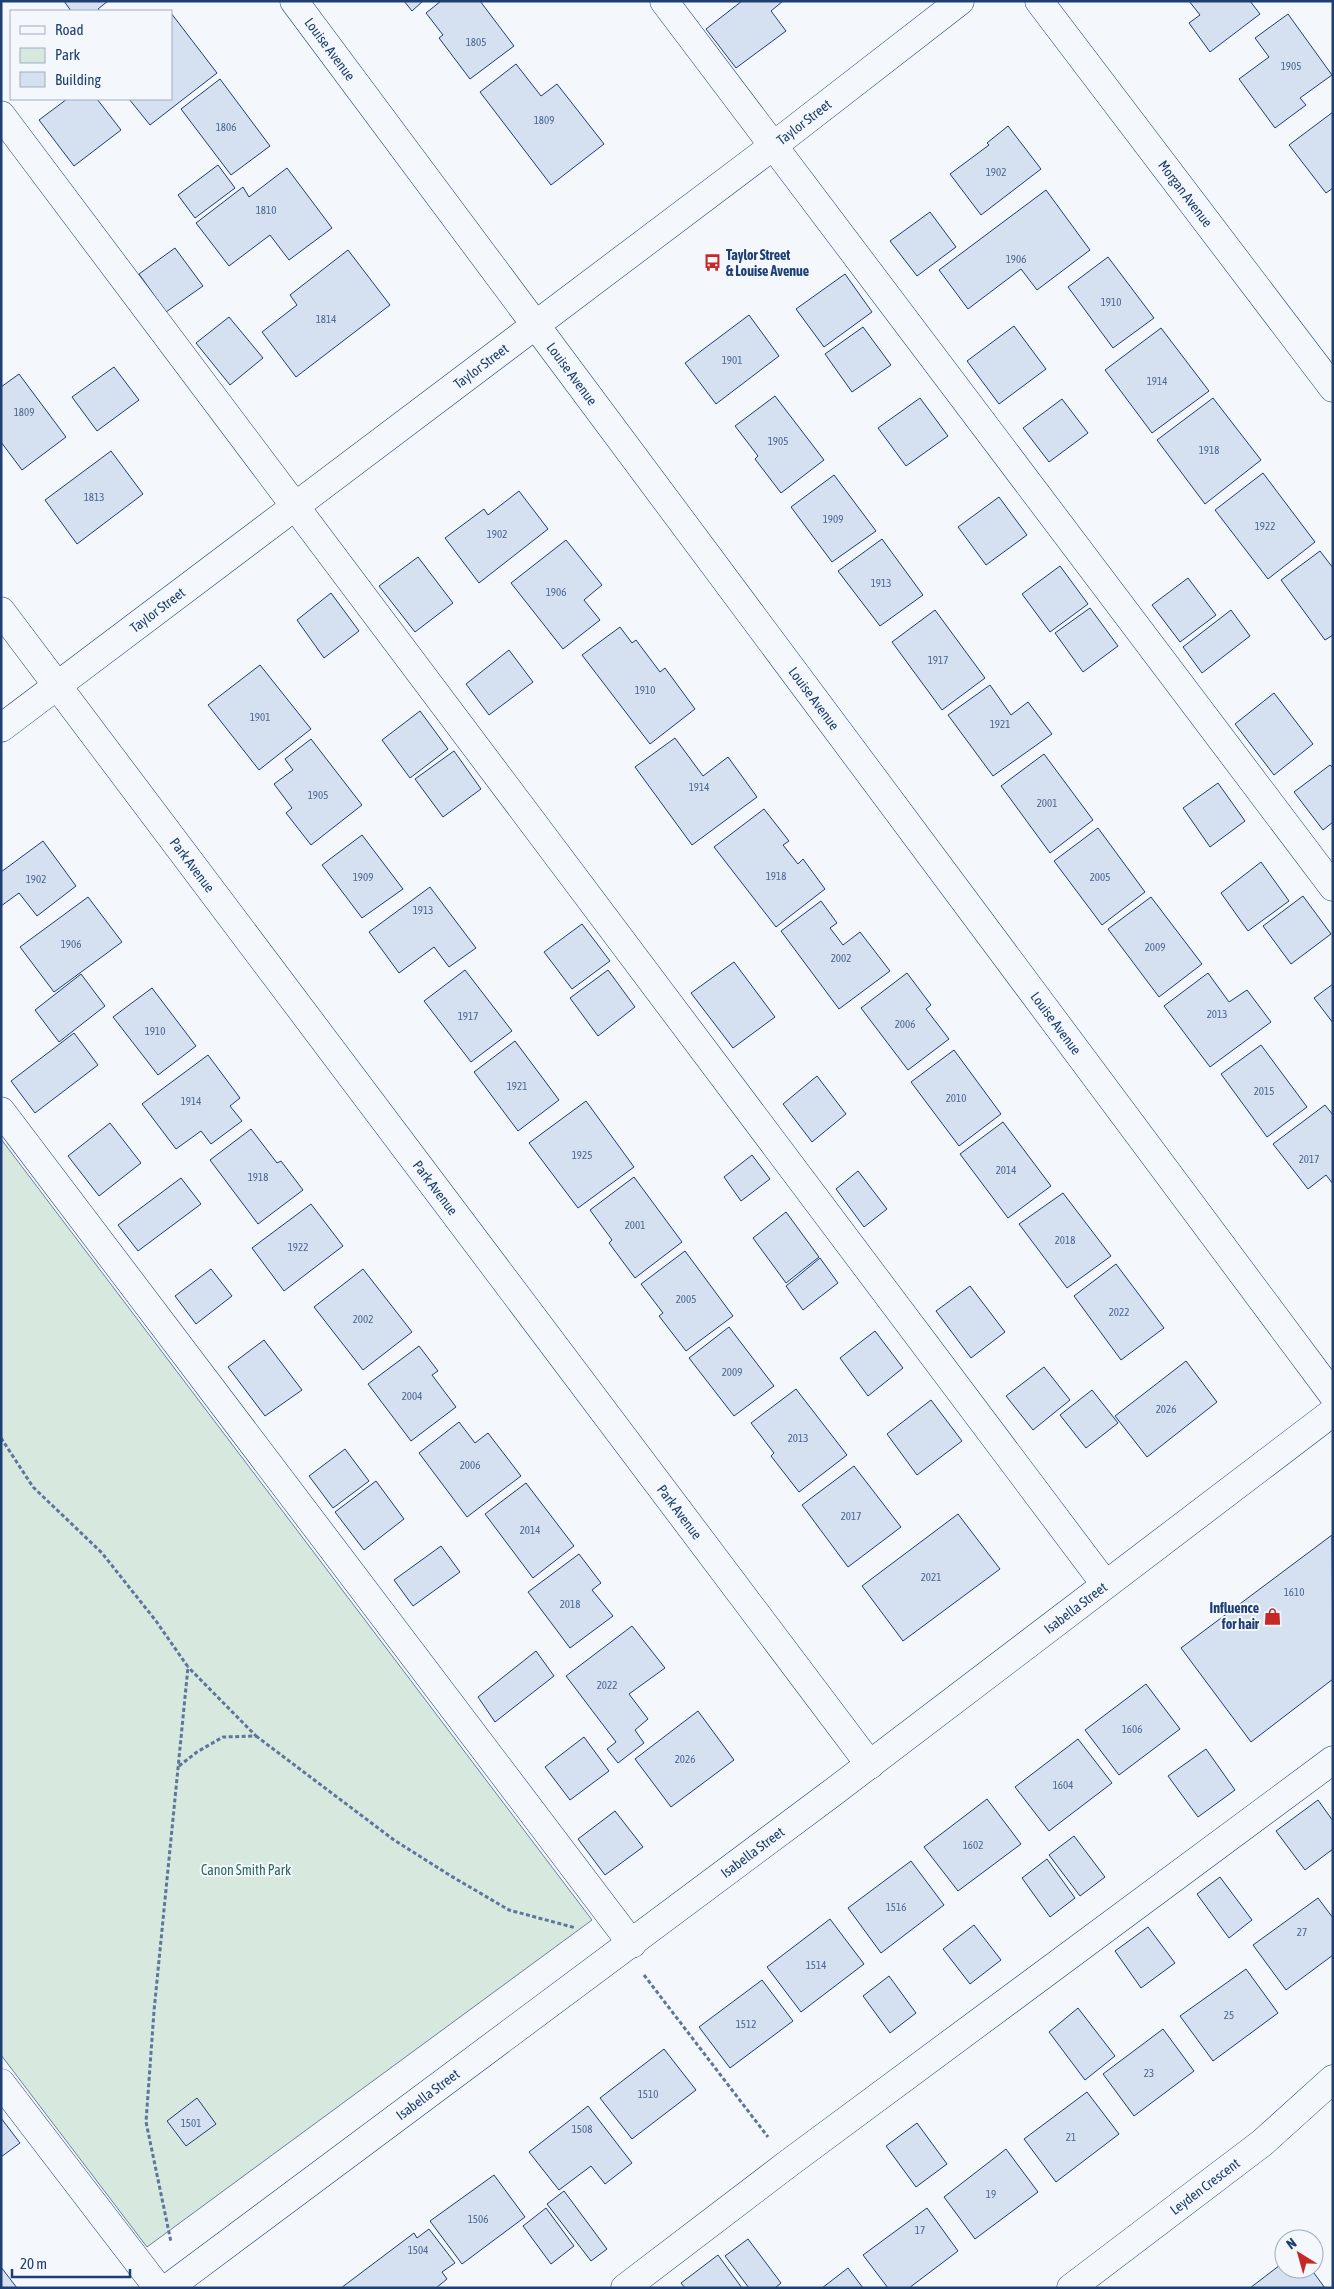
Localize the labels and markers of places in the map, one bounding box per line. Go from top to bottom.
place label: Taylor Street & Louise Avenue [726,247,809,279]
bus stop icon: Taylor Street & Louise Avenue [702,253,722,273]
place label: Influence for hair [1210,1600,1260,1632]
shop icon: Influence for hair [1263,1606,1283,1626]

